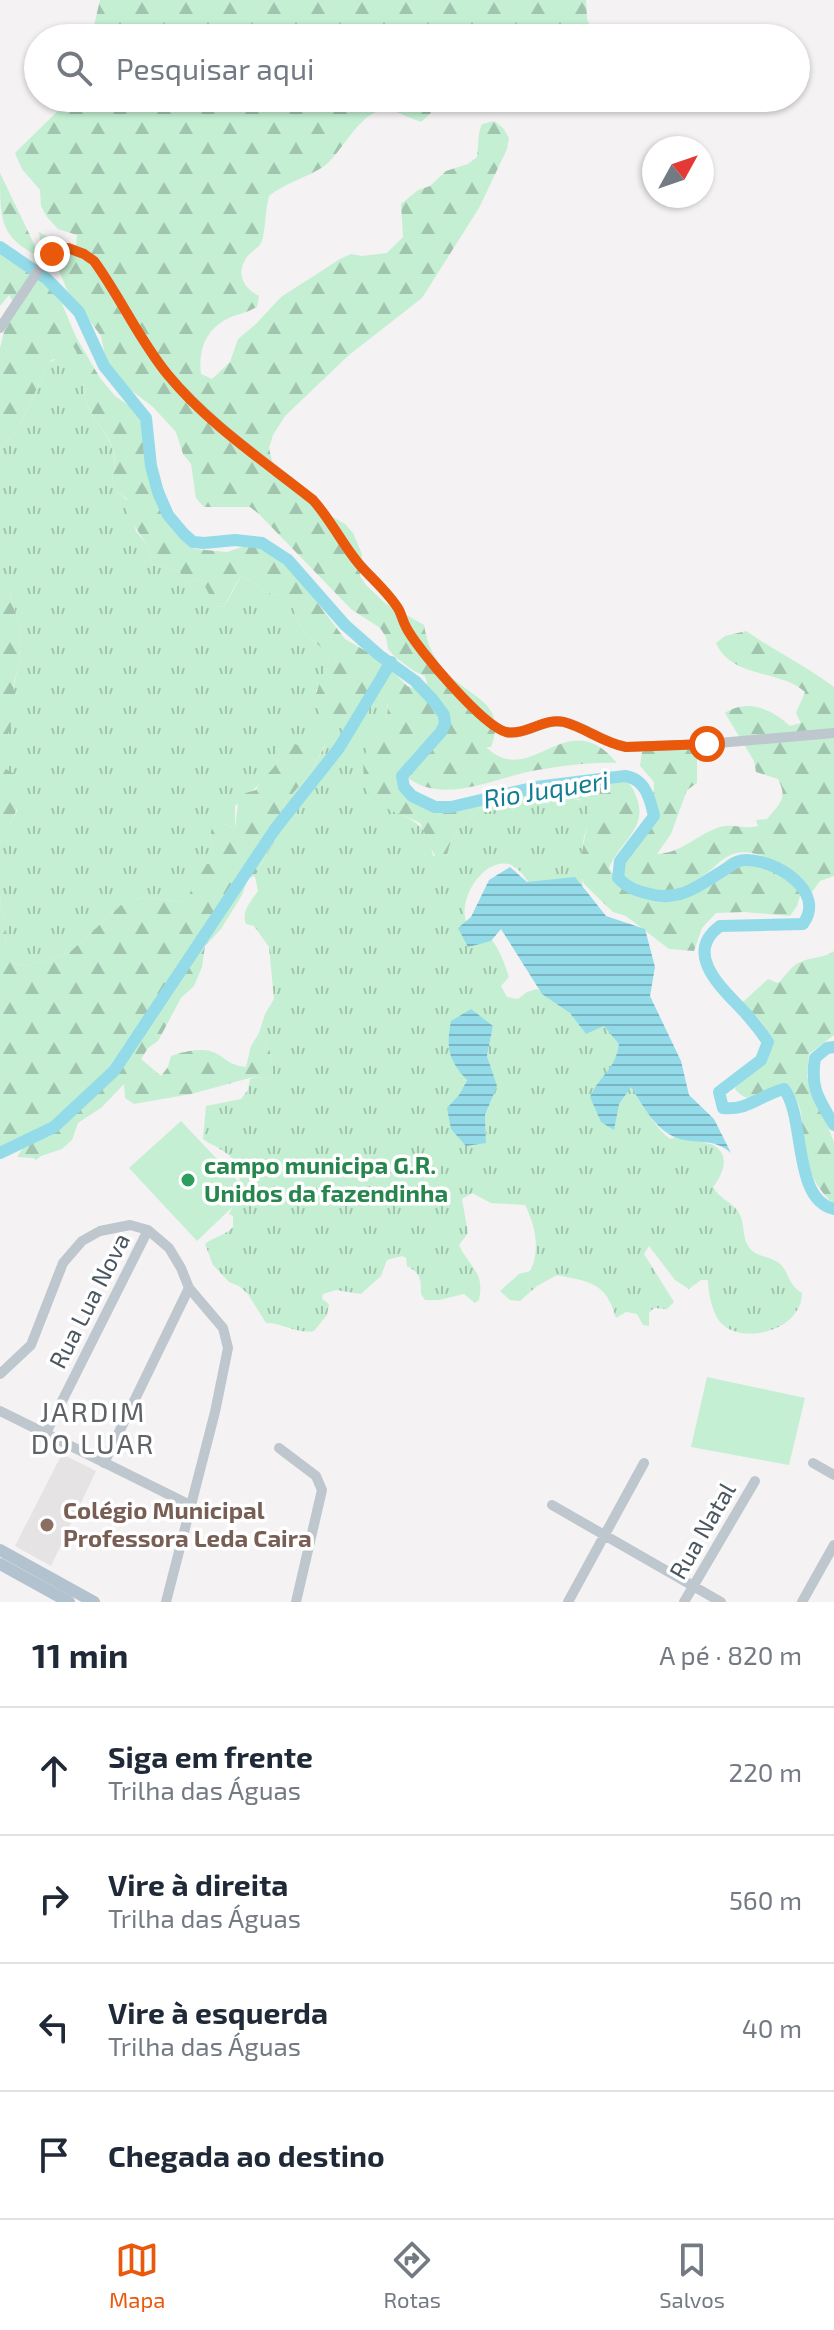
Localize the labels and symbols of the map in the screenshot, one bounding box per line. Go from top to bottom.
north arrow [642,136,714,208]
route end [34,236,70,272]
route start [689,726,725,762]
water label: Rio Juqueri [481,763,611,814]
place label: campo municipa G.R. Unidos da fazendinha [204,1150,448,1207]
marker: campo municipa G.R. Unidos da fazendinha [179,1171,197,1189]
street label: Rua Lua Nova [42,1228,135,1373]
district label: JARDIM DO LUAR [31,1394,155,1460]
street label: Rua Natal [662,1477,741,1584]
place label: Colégio Municipal Professora Leda Caira [63,1495,312,1552]
marker: Colégio Municipal Professora Leda Caira [38,1516,56,1534]

